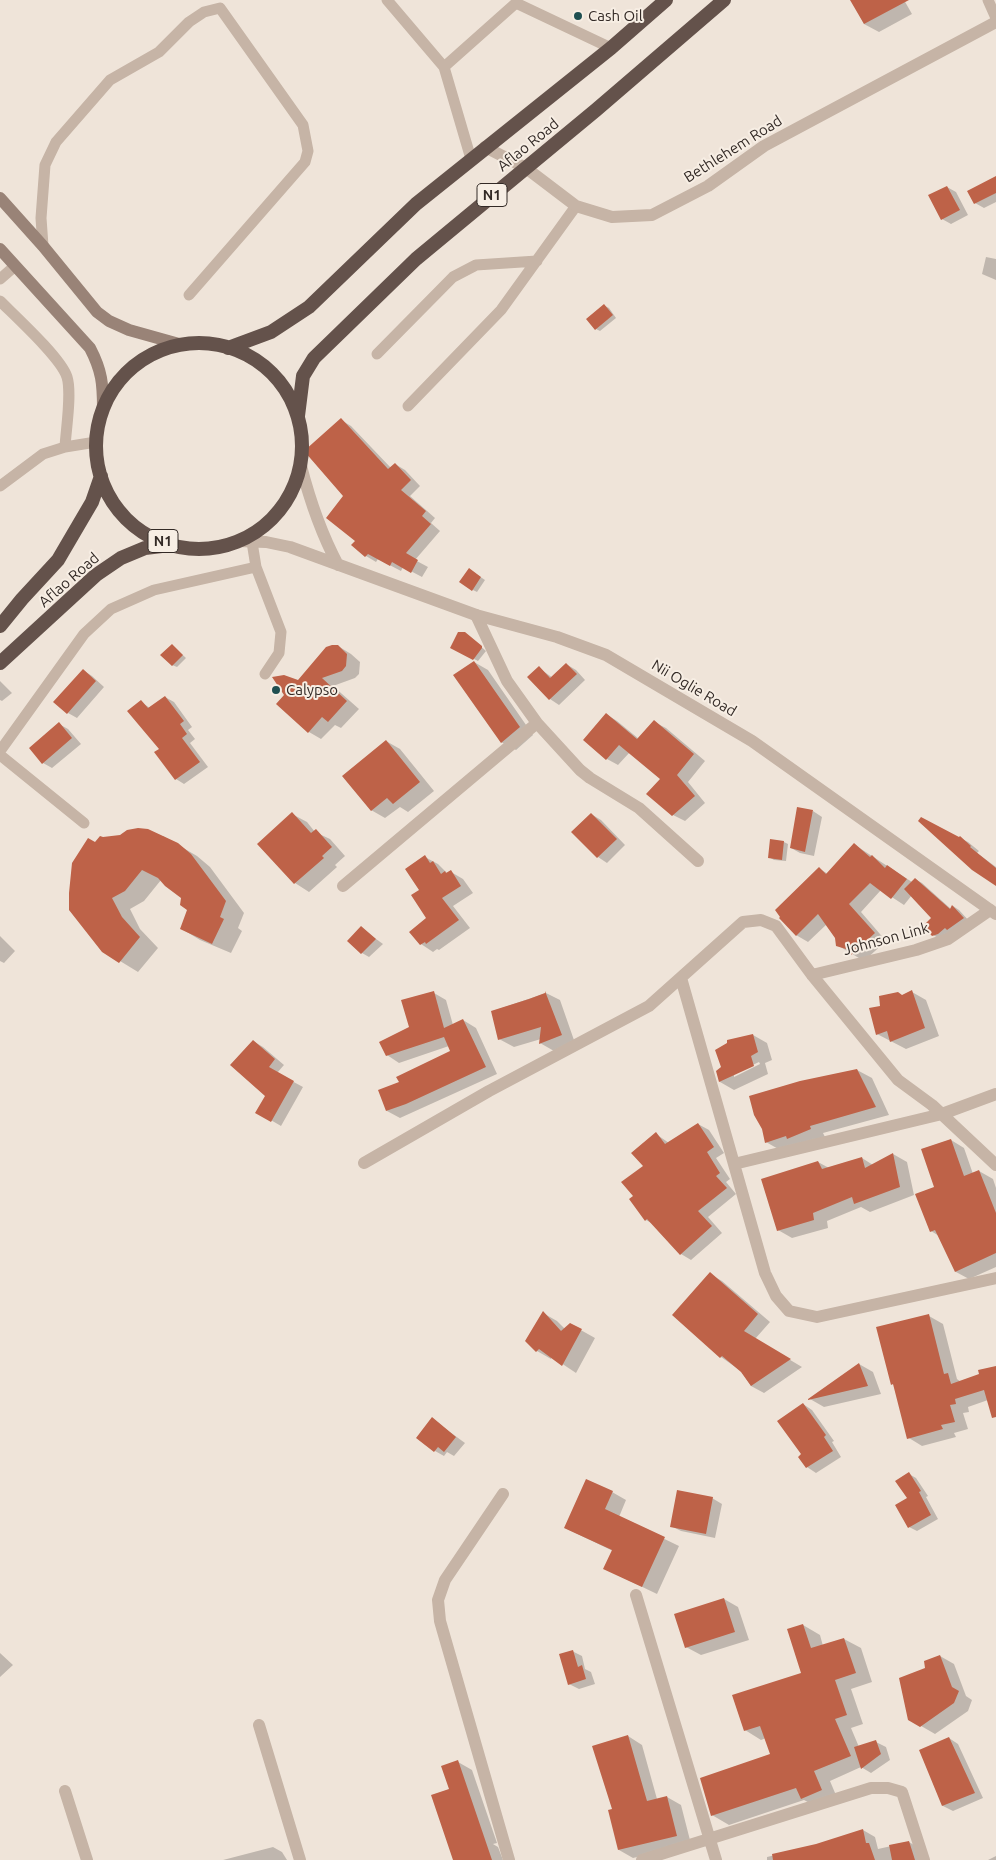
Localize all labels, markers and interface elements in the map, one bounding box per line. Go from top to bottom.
place label: Cash Oil [588,7,643,25]
marker: Cash Oil [572,10,584,22]
street label: Bethlehem Road [681,112,785,186]
street label: Aflao Road [494,115,562,175]
road number: N1 [477,184,507,206]
road number: N1 [148,530,178,552]
street label: Aflao Road [35,549,103,611]
street label: Nii Oglie Road [648,656,740,720]
place label: Calypso [286,681,338,699]
marker: Calypso [270,684,282,696]
street label: Johnson Link [841,919,931,959]

